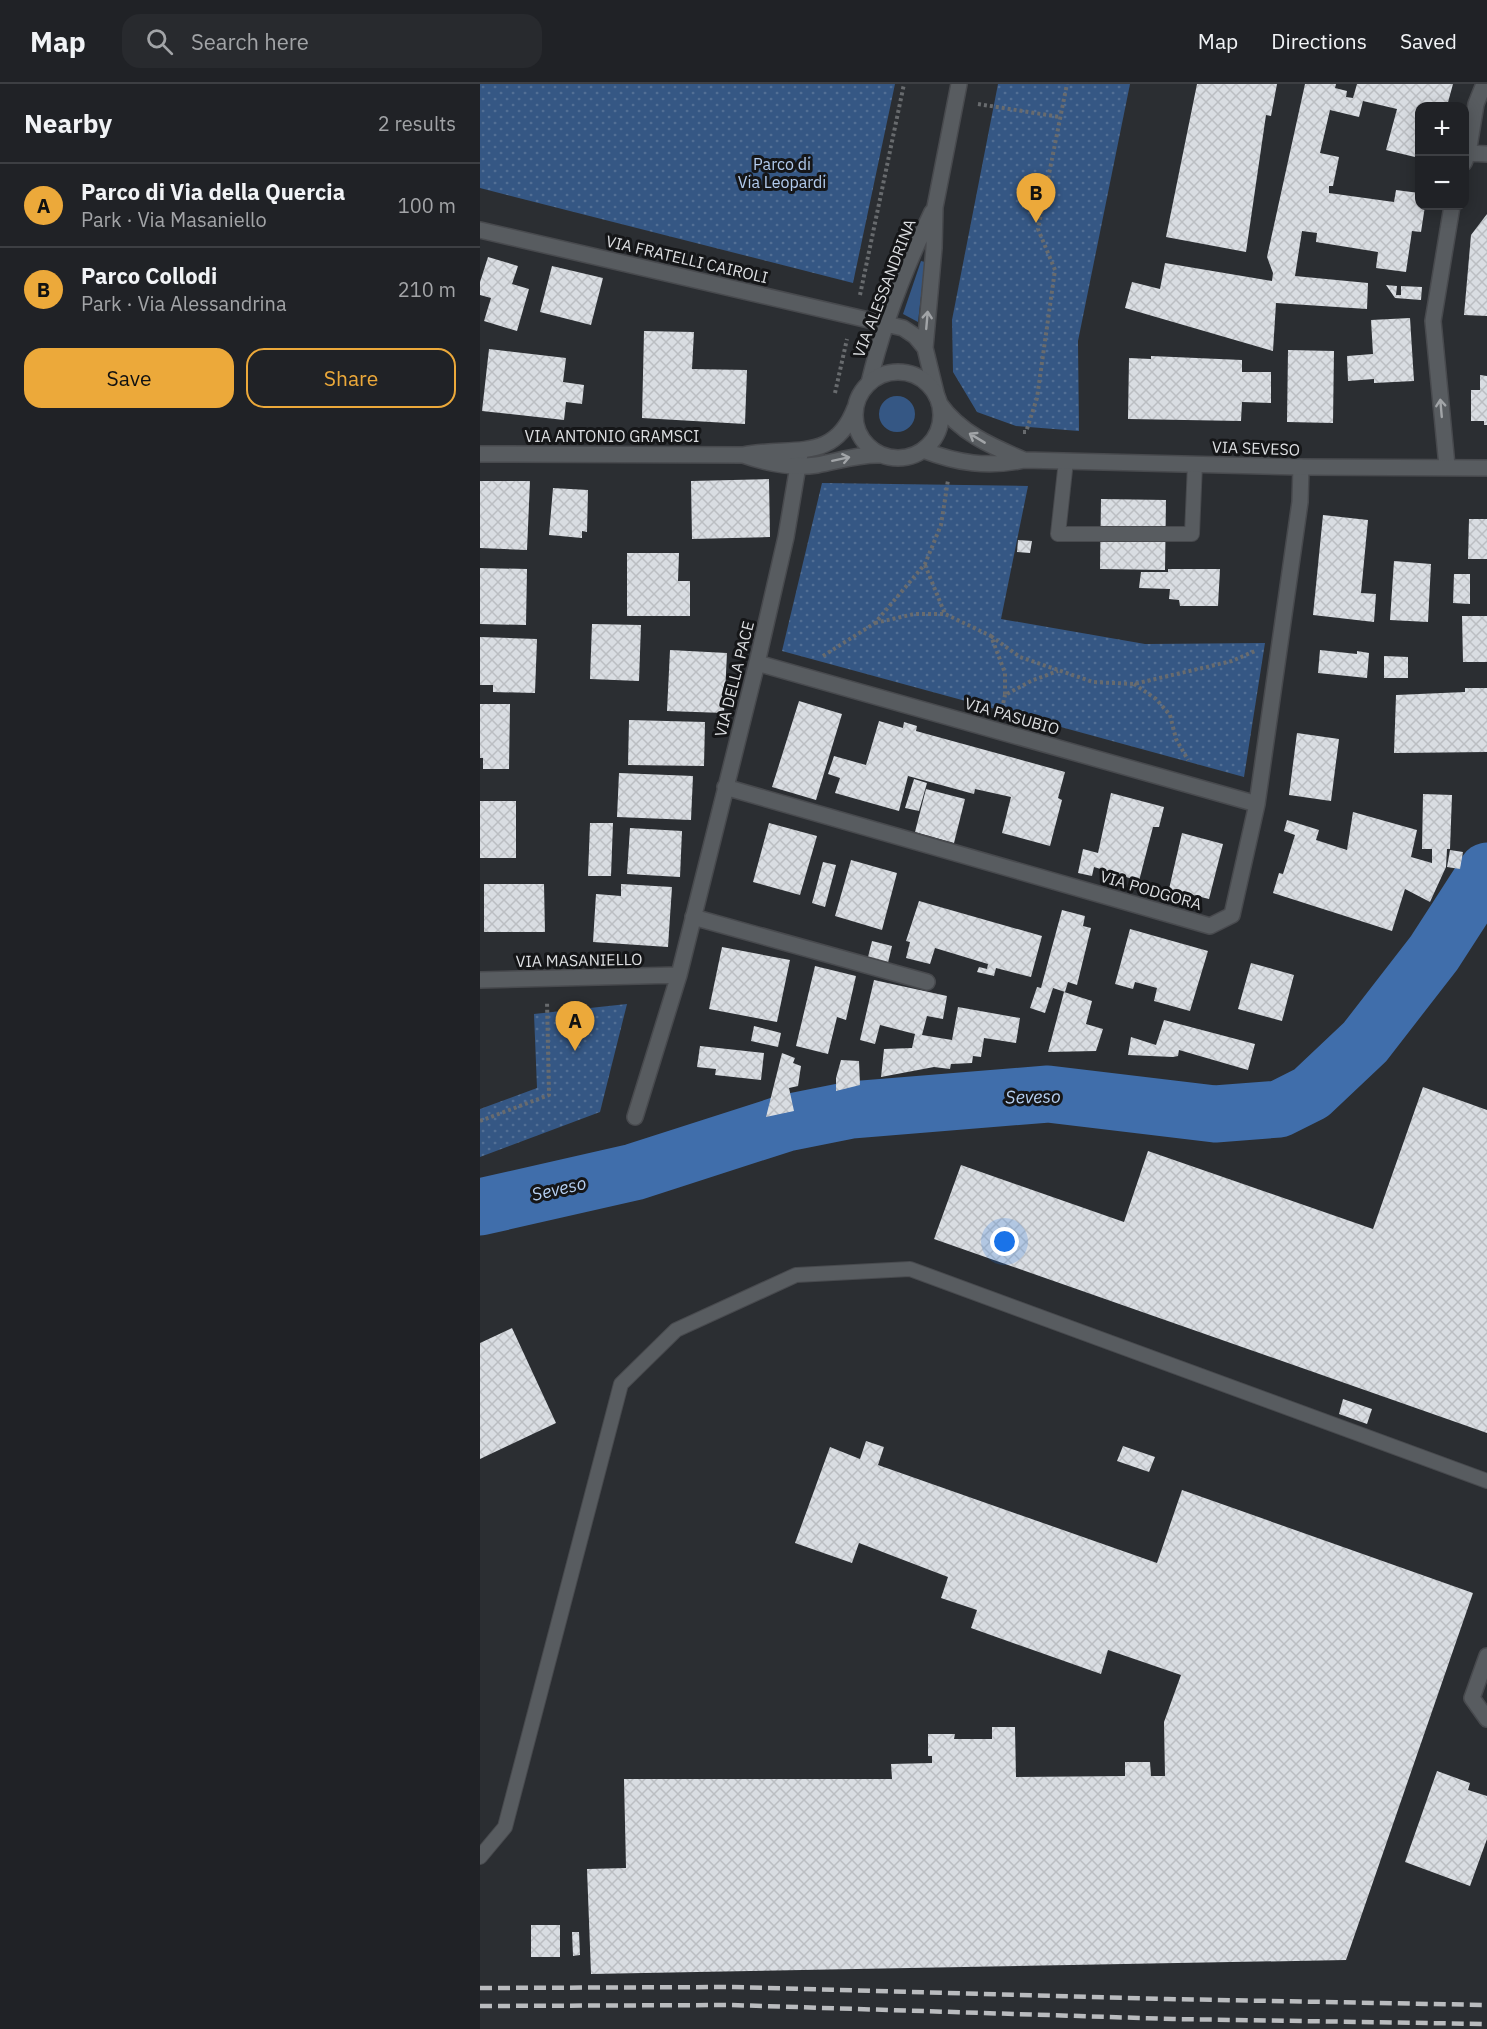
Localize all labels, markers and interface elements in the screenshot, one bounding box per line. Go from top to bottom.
search box [122,14,542,68]
text: Map [30,23,86,60]
icon: search [143,25,176,58]
text: Search here [191,27,309,56]
text: Map [1198,27,1238,55]
text: Directions [1271,27,1367,55]
text: Saved [1400,27,1457,55]
map controls [1415,102,1469,210]
button: + [1415,102,1469,156]
text: Nearby [24,106,112,140]
text: 2 results [378,110,456,137]
park label: Parco di Via Leopardi [738,154,826,192]
button: − [1415,156,1469,210]
pin: B [1016,174,1056,223]
text: Parco di Via della Quercia [81,177,345,206]
text: A [37,192,50,219]
text: 100 m [398,192,456,219]
text: Park · Via Masaniello [81,206,267,233]
street label: VIA ALESSANDRINA [848,216,920,360]
street label: VIA FRATELLI CAIROLI [604,231,770,287]
text: Parco Collodi [81,261,217,290]
text: B [37,276,50,303]
text: 210 m [398,276,456,303]
text: Park · Via Alessandrina [81,290,287,317]
one-way arrow [922,310,933,330]
button: Save [24,348,234,408]
button: Share [246,348,456,408]
one-way arrow [1435,398,1446,418]
street label: VIA ANTONIO GRAMSCI [525,426,699,446]
one-way arrow [969,431,986,443]
street label: VIA SEVESO [1212,436,1300,460]
one-way arrow [831,453,851,464]
street label: VIA DELLA PACE [710,619,758,739]
street label: VIA PASUBIO [962,693,1062,739]
street label: VIA PODGORA [1098,866,1204,914]
street label: VIA MASANIELLO [515,949,643,971]
pin: A [556,1002,595,1051]
water label: Seveso [1005,1085,1061,1108]
water label: Seveso [529,1171,589,1206]
your location [990,1227,1019,1256]

